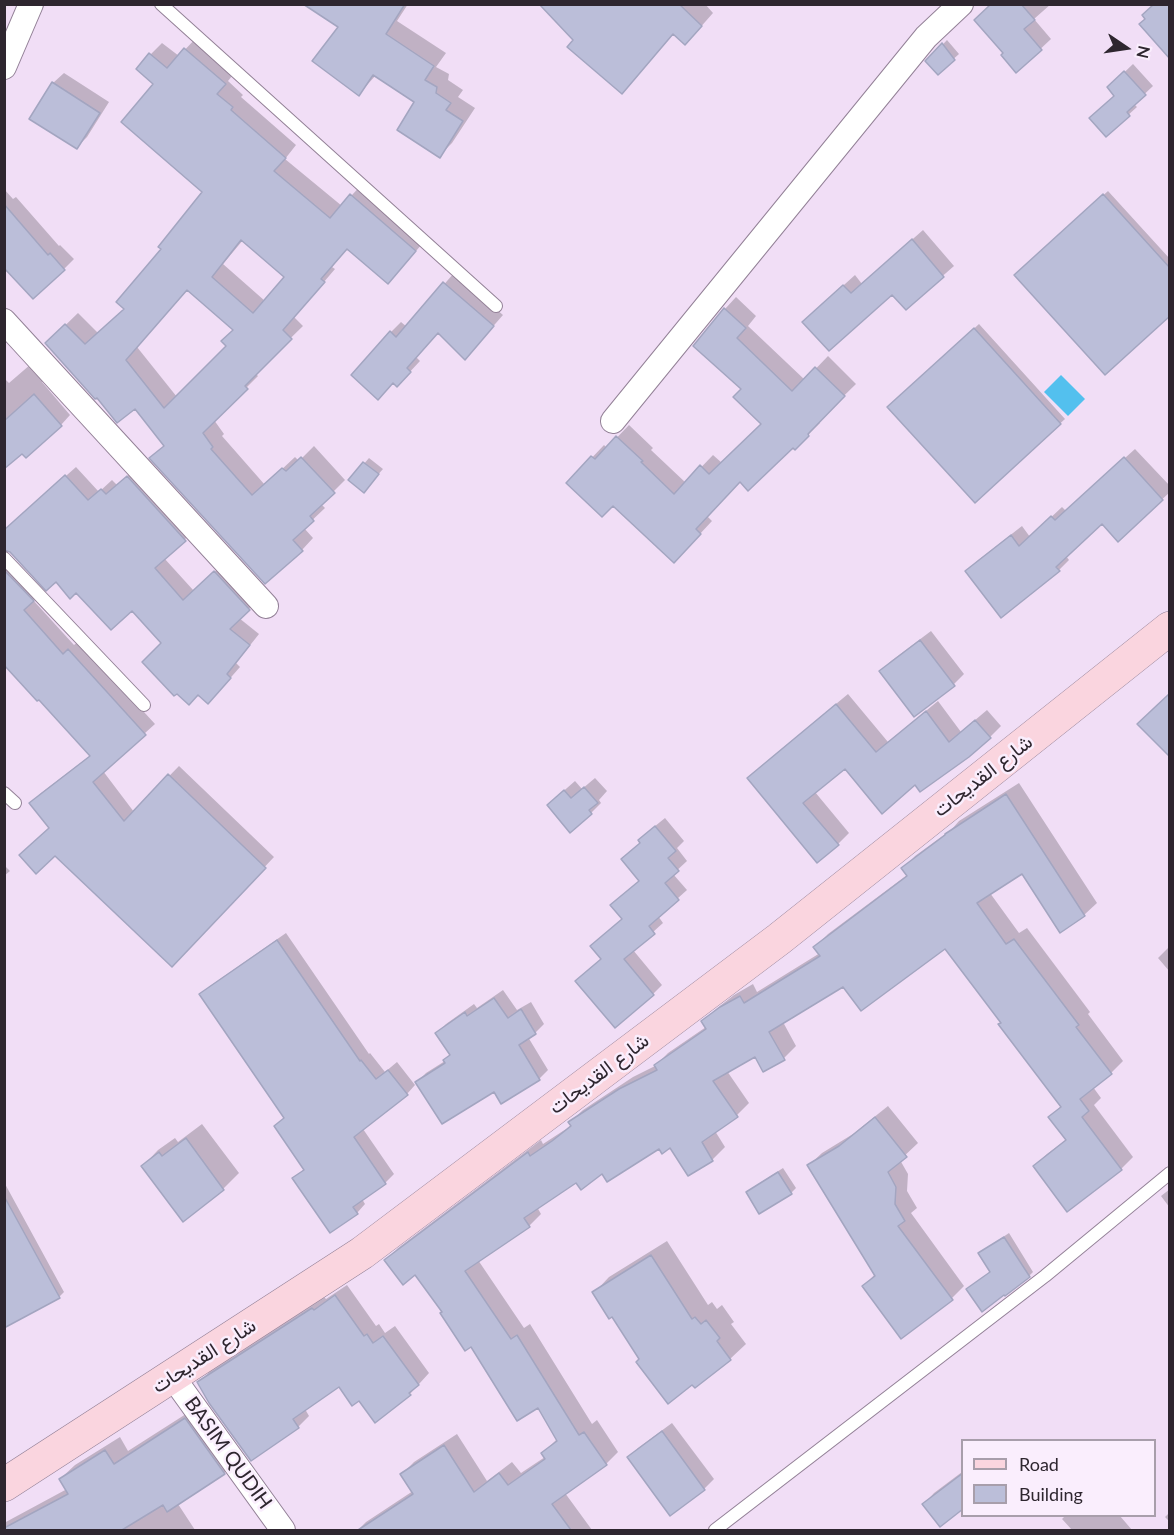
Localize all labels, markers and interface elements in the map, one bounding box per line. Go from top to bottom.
north arrow [1096,18,1156,78]
text: N [1133,44,1155,60]
street label: شارع القديحات [929,730,1037,822]
street label: شارع القديحات [544,1029,654,1119]
street label: شارع القديحات [148,1314,260,1398]
street label: BASIM QUDIH [179,1392,277,1514]
legend [961,1439,1156,1517]
text: Road [1019,1453,1059,1475]
text: Building [1019,1483,1083,1505]

